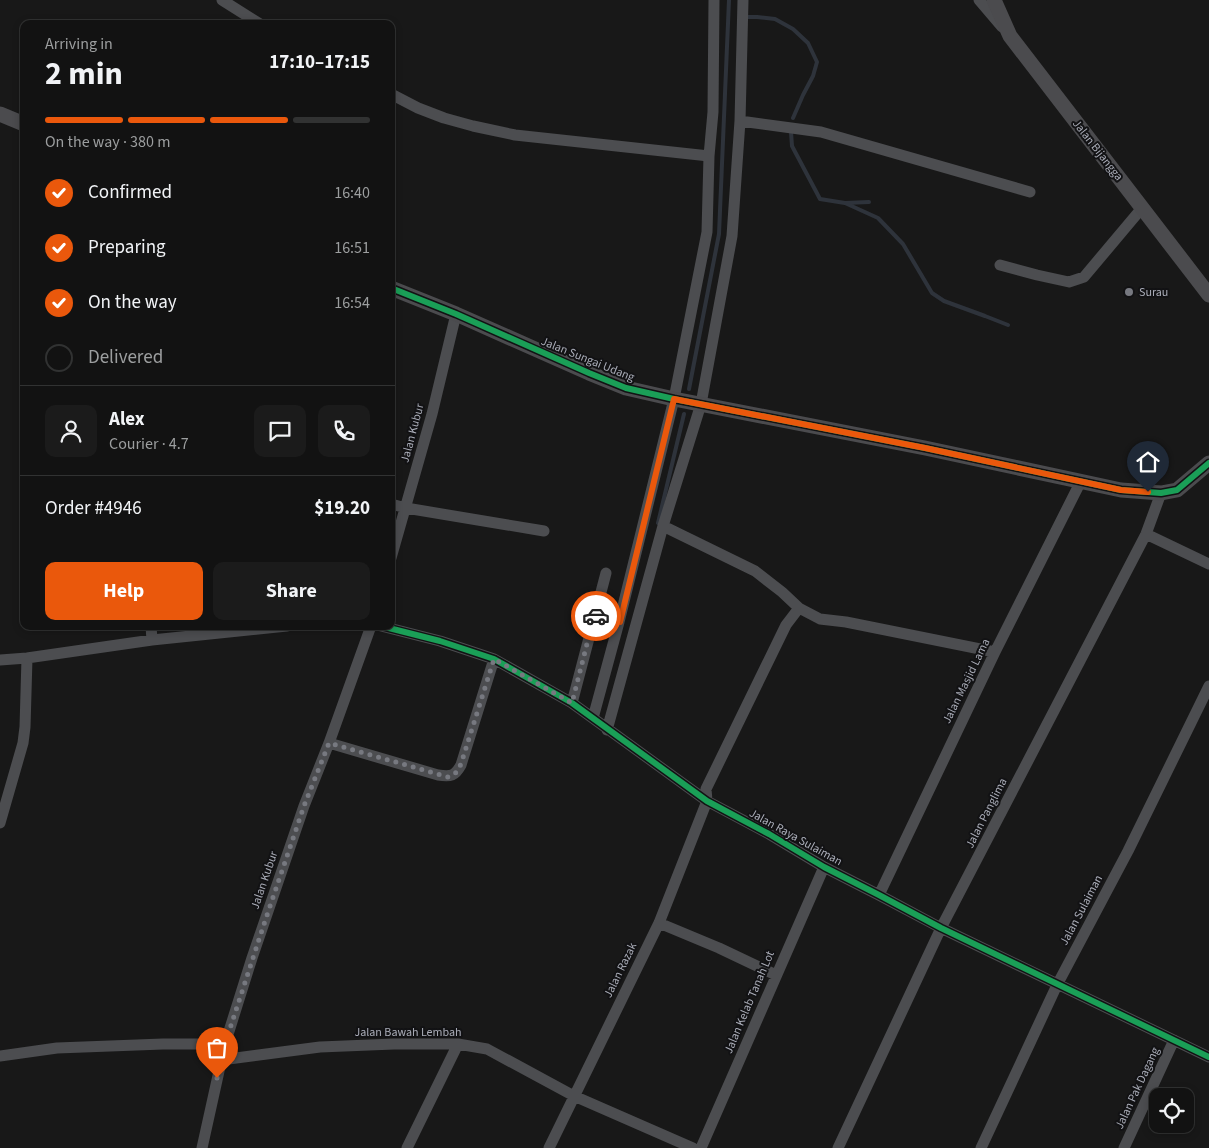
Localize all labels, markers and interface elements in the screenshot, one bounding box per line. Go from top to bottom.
text: Arriving in [45,33,113,55]
text: 17:10–17:15 [269,49,370,76]
text: 2 min [45,51,123,97]
street label: Jalan Bijangga [1068,116,1127,184]
text: On the way · 380 m [45,131,170,153]
icon: check [45,179,73,207]
text: Confirmed [88,179,172,206]
text: 16:40 [334,182,370,204]
icon: check [45,234,73,262]
text: Preparing [88,234,166,261]
text: 16:51 [334,237,370,259]
place label: Surau [1139,284,1168,301]
marker: Surau [1123,286,1135,298]
icon: check [45,289,73,317]
text: On the way [88,289,177,316]
text: 16:54 [334,292,370,314]
street label: Jalan Sungai Udang [538,333,637,386]
text: Delivered [88,344,163,371]
street label: Jalan Kubur [396,401,429,465]
button: person [45,405,97,457]
button: chat [254,405,306,457]
button: phone [318,405,370,457]
text: Alex [109,406,145,433]
text: Courier · 4.7 [109,433,189,455]
pin [1127,441,1169,492]
icon: home [1134,448,1162,476]
text: Order #4946 [45,495,142,522]
text: $19.20 [314,495,370,522]
button: Help [45,562,203,620]
button: Share [213,562,370,620]
courier [571,591,621,641]
icon: car [582,602,610,630]
street label: Jalan Masjid Lama [939,636,994,727]
street label: Jalan Panglima [961,775,1011,851]
street label: Jalan Raya Sulaiman [746,805,845,870]
street label: Jalan Kubur [247,848,283,912]
street label: Jalan Sulaiman [1056,872,1107,948]
street label: Jalan Razak [600,940,641,1001]
street label: Jalan Kelab Tanah Lot [720,948,779,1056]
street label: Jalan Bawah Lembah [354,1024,462,1041]
pin [196,1027,238,1078]
icon: bag [203,1034,231,1062]
street label: Jalan Pak Dagang [1111,1045,1164,1132]
map controls [1149,1088,1194,1133]
button: locate [1149,1088,1194,1133]

